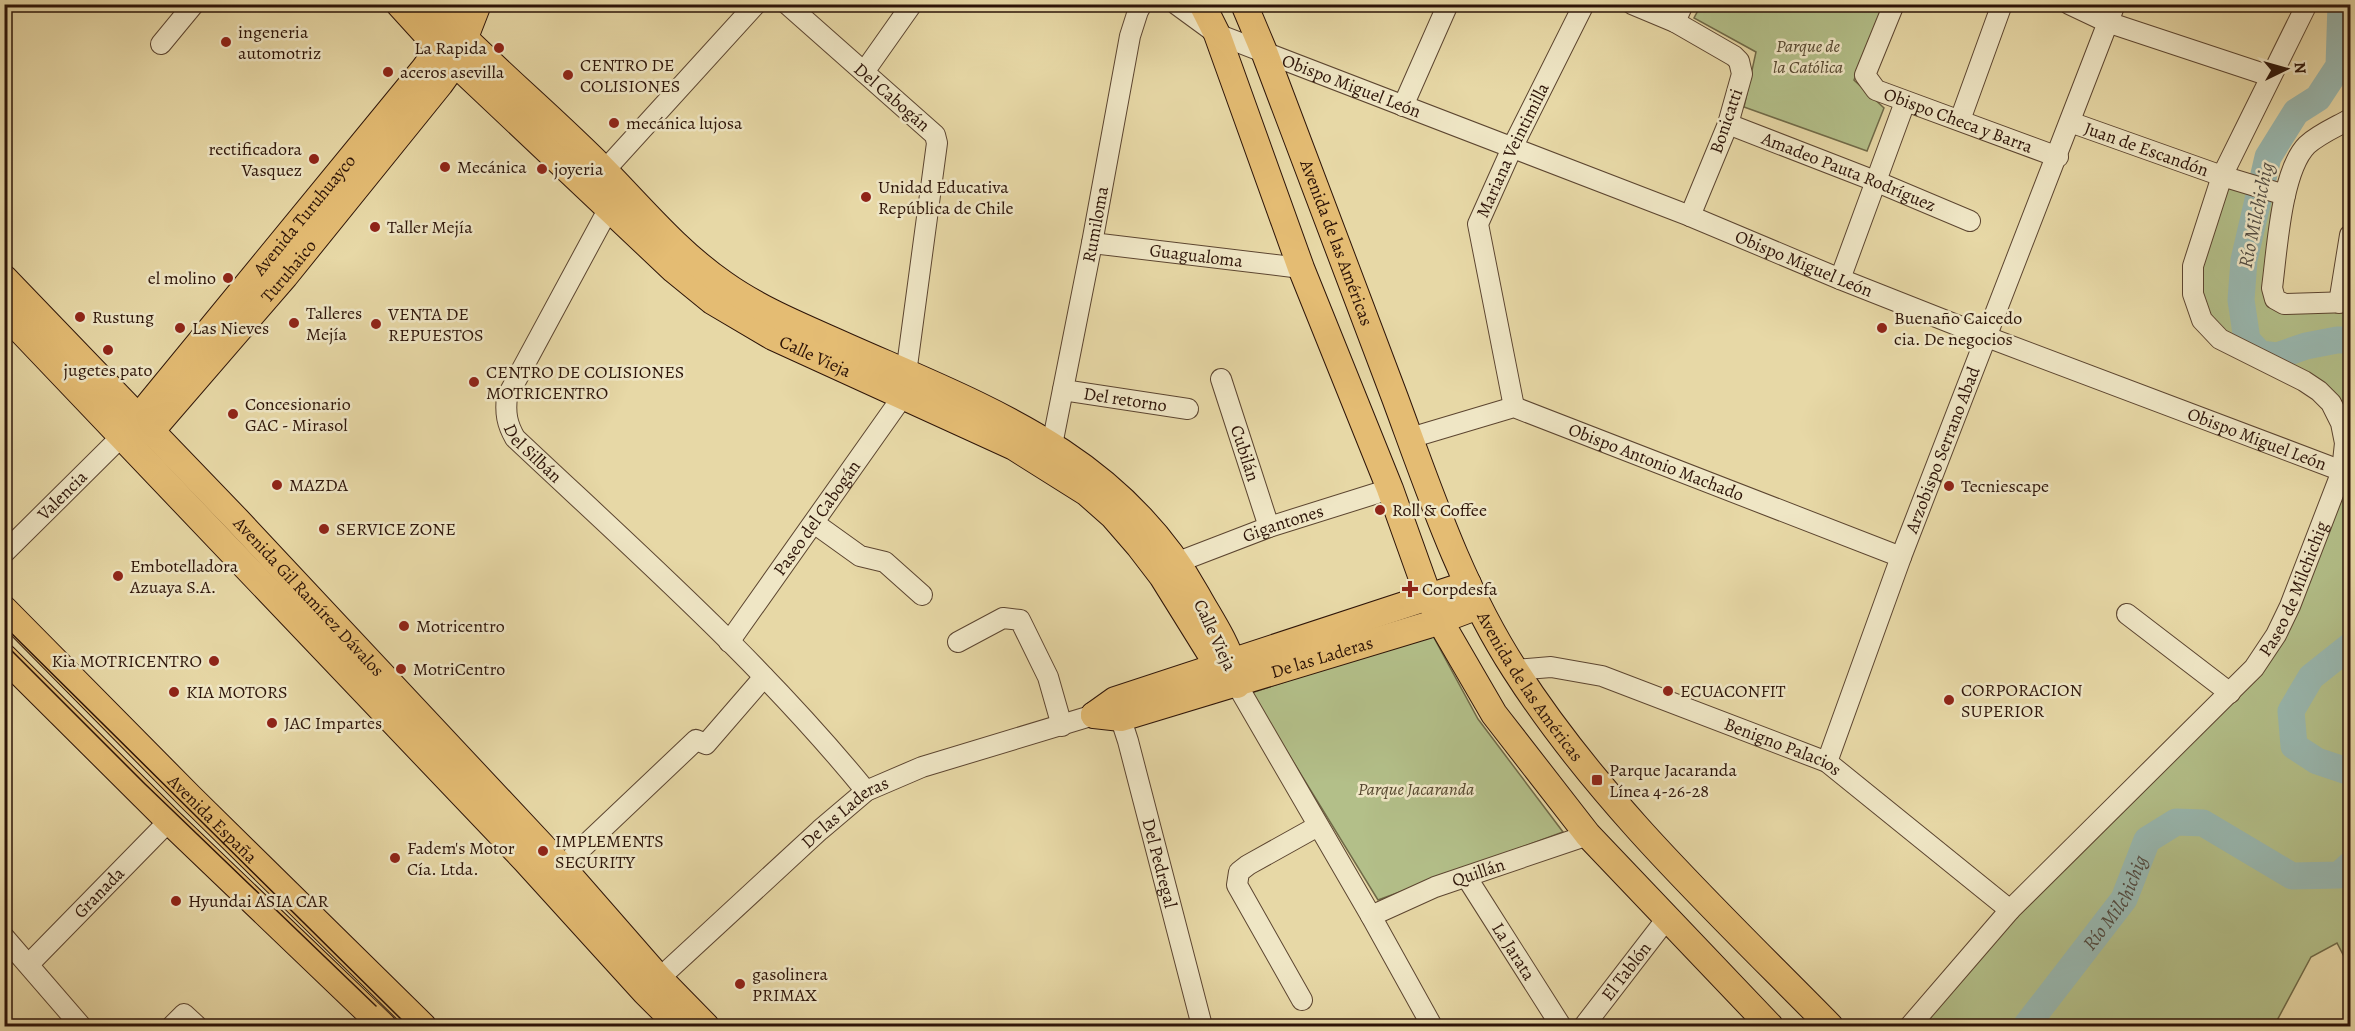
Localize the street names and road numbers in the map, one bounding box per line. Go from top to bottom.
street label: Obispo Miguel León [1279,48,1425,123]
street label: Del Cabogán [849,57,935,137]
street label: Mariana Veintimilla [1470,78,1555,221]
street label: Obispo Checa y Barra [1880,82,2037,159]
street label: Bonicatti [1704,85,1748,157]
street label: Juan de Escandón [2081,116,2212,182]
street label: Amadeo Pauta Rodríguez [1757,126,1940,217]
street label: Avenida Turuhuayco [247,149,361,281]
street label: Avenida de las Américas [1294,155,1379,329]
street label: Rumiloma [1076,184,1114,264]
street label: Obispo Miguel León [1731,224,1876,303]
street label: Turuhaico [255,235,322,308]
street label: Guagualoma [1148,238,1245,273]
street label: Calle Vieja [775,329,856,383]
street label: Arzobispo Serrano Abad [1899,363,1986,537]
street label: Del retorno [1082,381,1169,418]
street label: Obispo Miguel León [2184,402,2330,476]
street label: Obispo Antonio Machado [1565,417,1747,507]
street label: Del Silbán [498,420,567,488]
street label: Cubilán [1225,422,1265,485]
street label: Paseo del Cabogán [768,455,866,581]
street label: Valencia [31,465,93,526]
street label: Gigantones [1239,499,1326,548]
street label: Avenida Gil Ramírez Dávalos [227,511,390,682]
street label: Paseo de Milchichig [2253,518,2334,661]
street label: Calle Vieja [1188,595,1242,675]
street label: Avenida de las Américas [1471,607,1589,767]
street label: De las Laderas [1268,630,1376,684]
street label: Benigno Palacios [1721,712,1847,781]
street label: Avenida España [162,769,263,869]
street label: De las Laderas [796,771,892,854]
street label: Del Pedregal [1137,816,1183,911]
street label: Quillán [1449,852,1508,892]
street label: Granada [68,861,130,923]
street label: La Jarata [1486,918,1541,986]
street label: El Tablón [1596,937,1657,1006]

